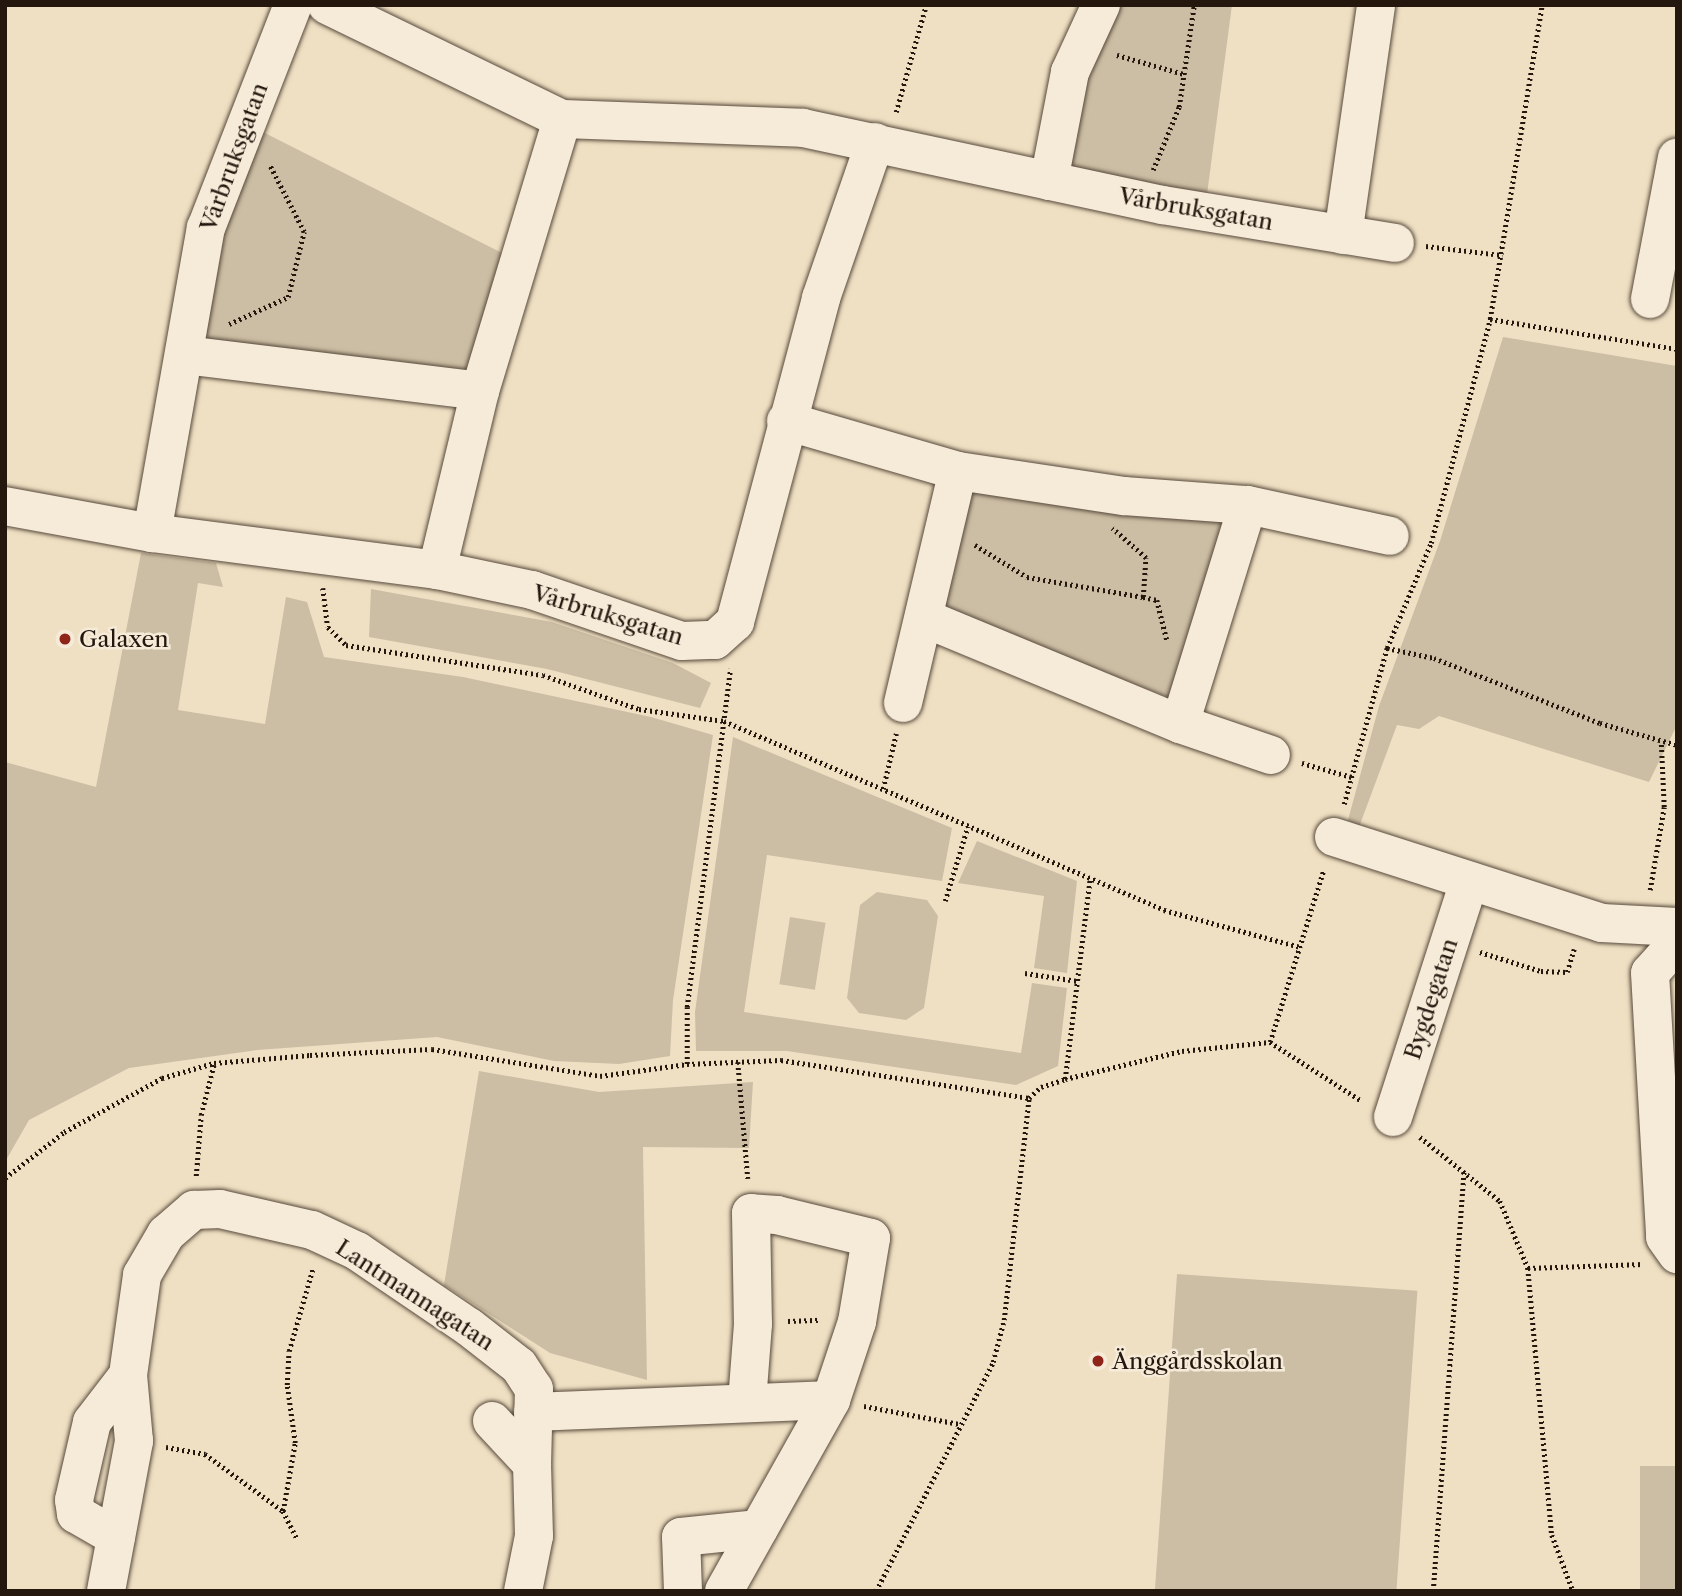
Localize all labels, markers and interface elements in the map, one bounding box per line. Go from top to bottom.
street label: Vårbruksgatan [194,79,274,235]
street label: Vårbruksgatan [1117,182,1275,236]
street label: Vårbruksgatan [529,579,687,651]
place label: Galaxen [79,625,169,653]
marker: Galaxen [57,631,73,647]
street label: Bygdegatan [1398,935,1464,1063]
street label: Lantmannagatan [331,1234,499,1356]
place label: Änggårdsskolan [1112,1347,1283,1375]
marker: Änggårdsskolan [1090,1353,1106,1369]

